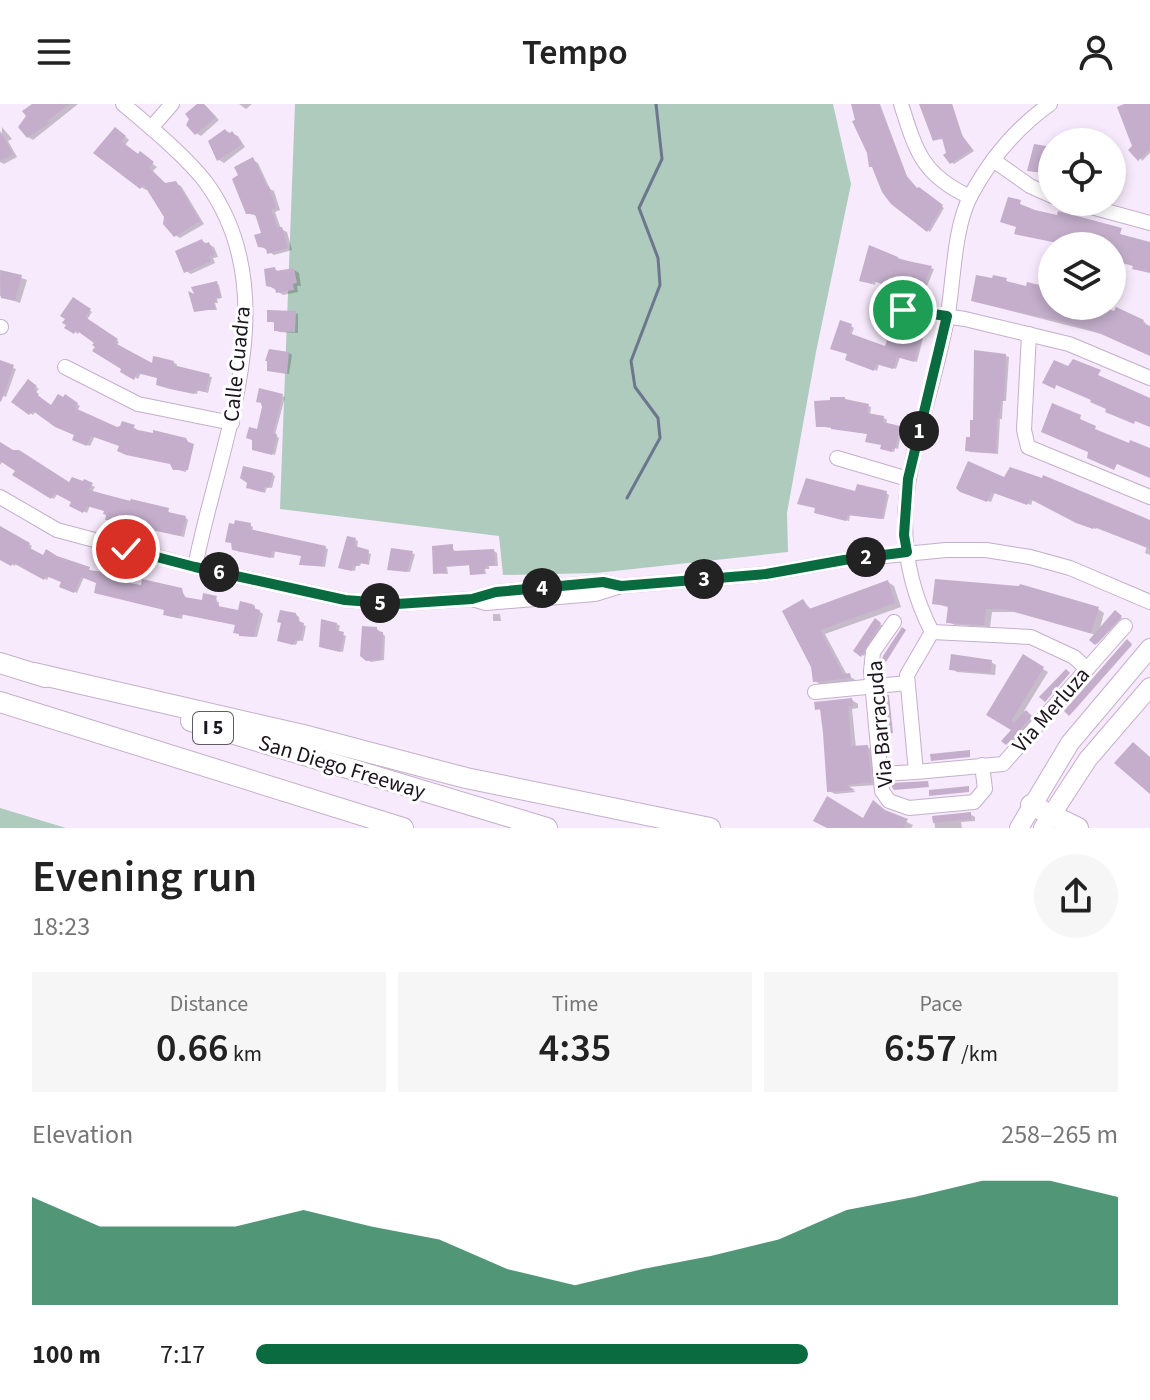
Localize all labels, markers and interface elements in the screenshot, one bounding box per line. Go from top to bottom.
text: Tempo [522,27,628,78]
icon: menu [32,30,76,74]
icon: person [1074,30,1118,74]
map controls [1038,128,1126,320]
button: locate [1038,128,1126,216]
button: layers [1038,232,1126,320]
pin [869,276,937,344]
icon: arrive [881,288,925,332]
street label: Calle Cuadra [215,305,259,423]
pin: 1 [899,411,939,451]
text: 1 [913,415,925,447]
pin [92,515,160,583]
icon: check [104,527,148,571]
pin: 2 [846,537,886,577]
text: 2 [860,541,872,573]
pin: 6 [199,552,239,592]
text: 6 [213,556,225,588]
pin: 3 [684,559,724,599]
text: 3 [698,563,710,595]
pin: 4 [522,568,562,608]
text: 4 [536,572,548,604]
pin: 5 [360,583,400,623]
text: 5 [374,587,386,619]
street label: Via Barracuda [859,659,901,789]
street label: Via Merluza [1005,660,1097,760]
road number: I 5 [193,712,233,744]
street label: San Diego Freeway [255,726,430,808]
text: Evening run [32,846,257,909]
button: share [1034,854,1118,938]
text: 18:23 [32,908,90,945]
text: Distance [170,988,248,1020]
text: Time [552,988,598,1020]
text: Pace [919,988,963,1020]
text: 0.66 [156,1020,229,1077]
text: 4:35 [539,1020,611,1077]
text: 6:57 [884,1020,957,1077]
text: km [229,1038,262,1070]
text: /km [957,1038,998,1070]
text: Elevation [32,1116,133,1153]
text: 258–265 m [1001,1116,1118,1153]
text: 100 m [32,1336,101,1373]
text: 7:17 [160,1336,205,1373]

